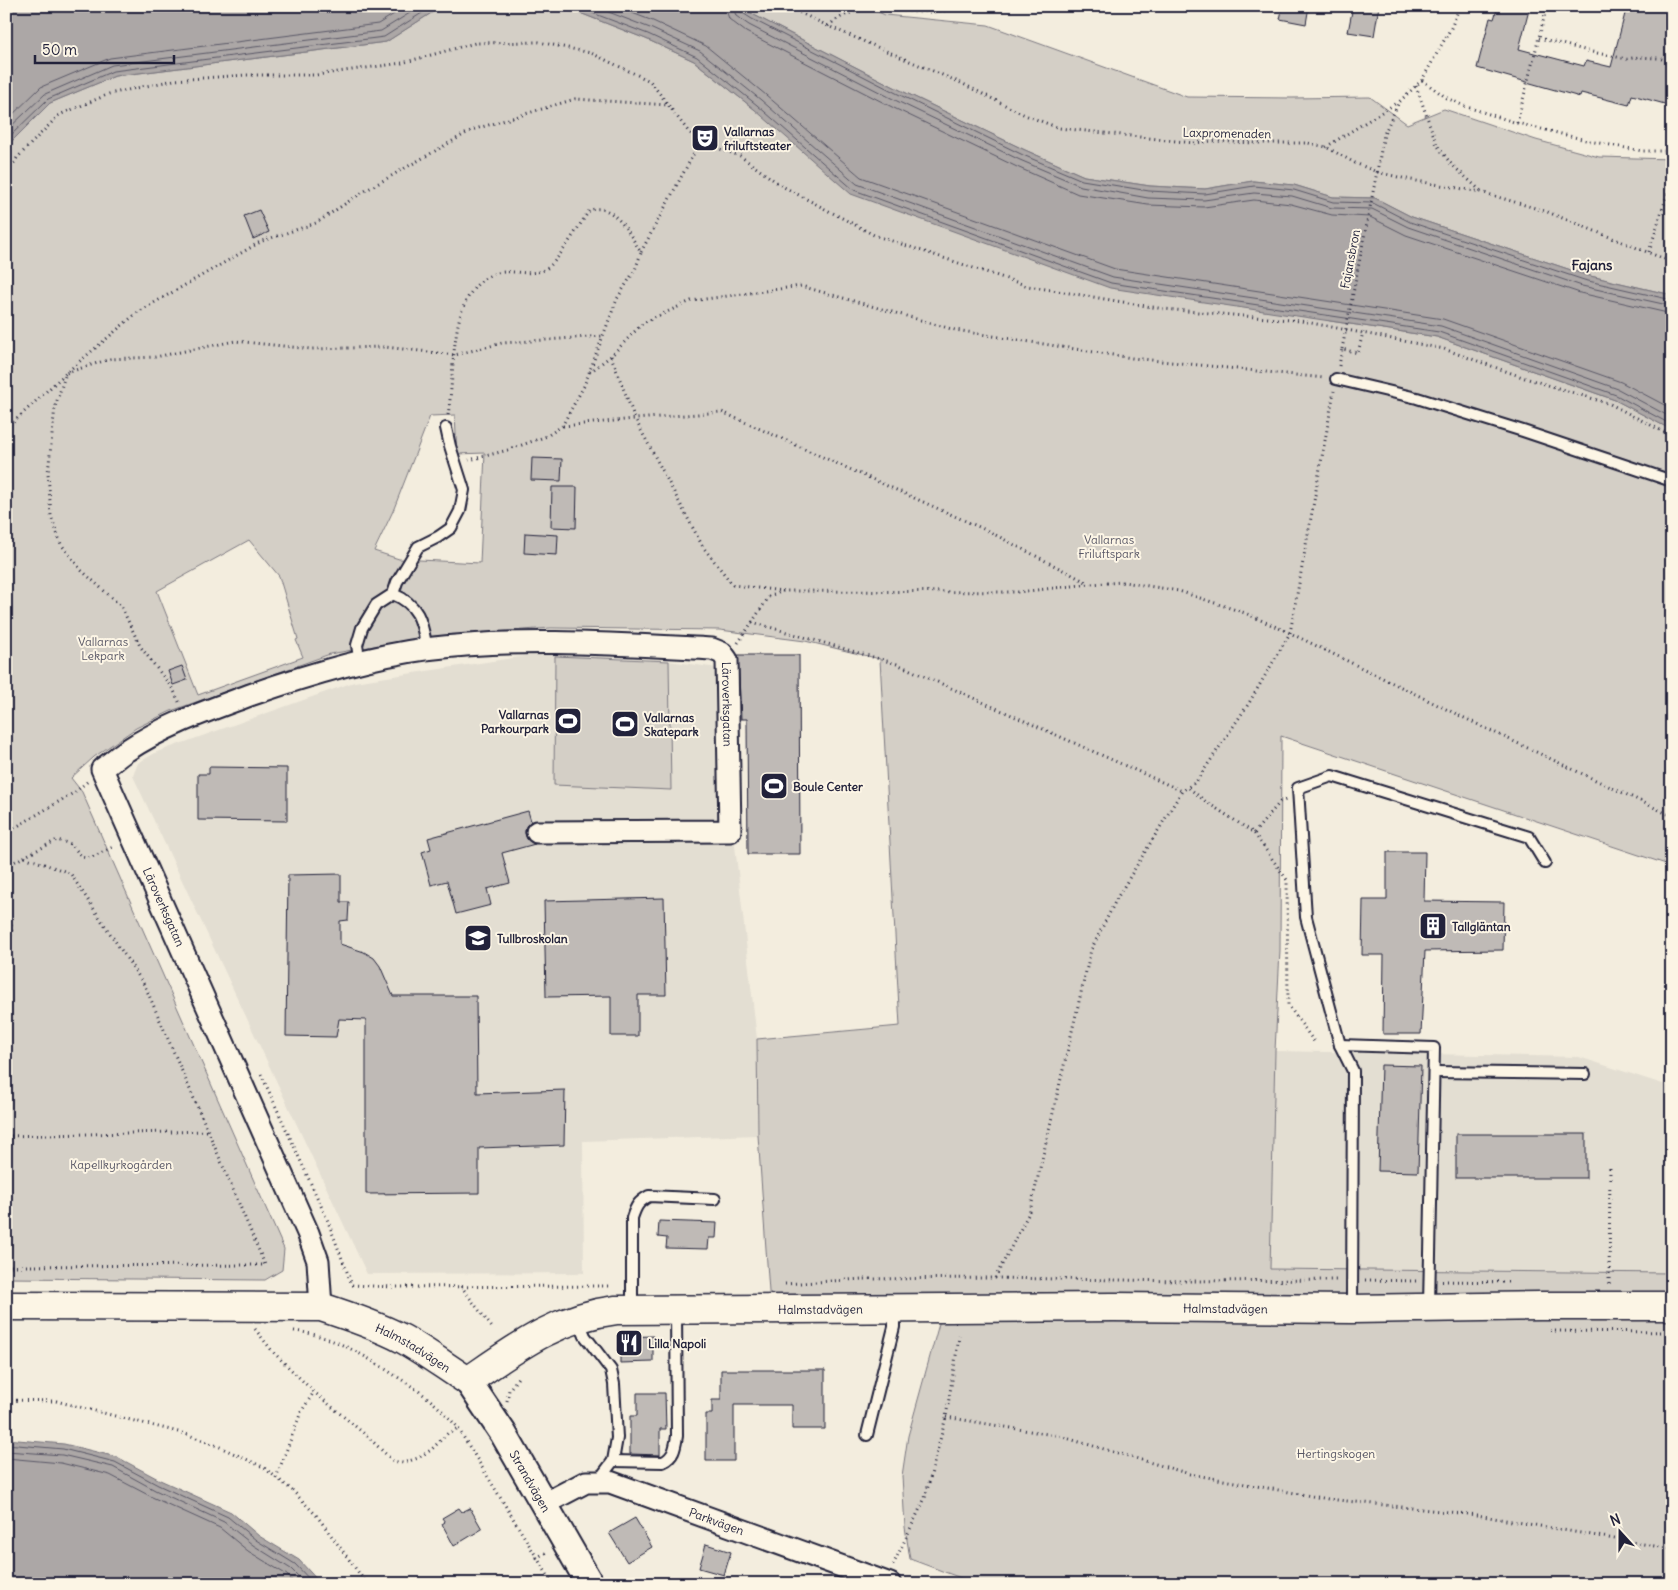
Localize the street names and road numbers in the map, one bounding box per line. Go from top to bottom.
street label: Laxpromenaden [1183,125,1272,141]
street label: Fajansbron [1337,228,1363,290]
street label: Läroverksgatan [720,661,736,747]
street label: Läroverksgatan [140,865,188,949]
street label: Halmstadvägen [1183,1300,1268,1316]
street label: Halmstadvägen [778,1301,863,1317]
street label: Halmstadvägen [373,1320,454,1375]
street label: Strandvägen [507,1447,554,1515]
street label: Parkvägen [687,1504,746,1538]

